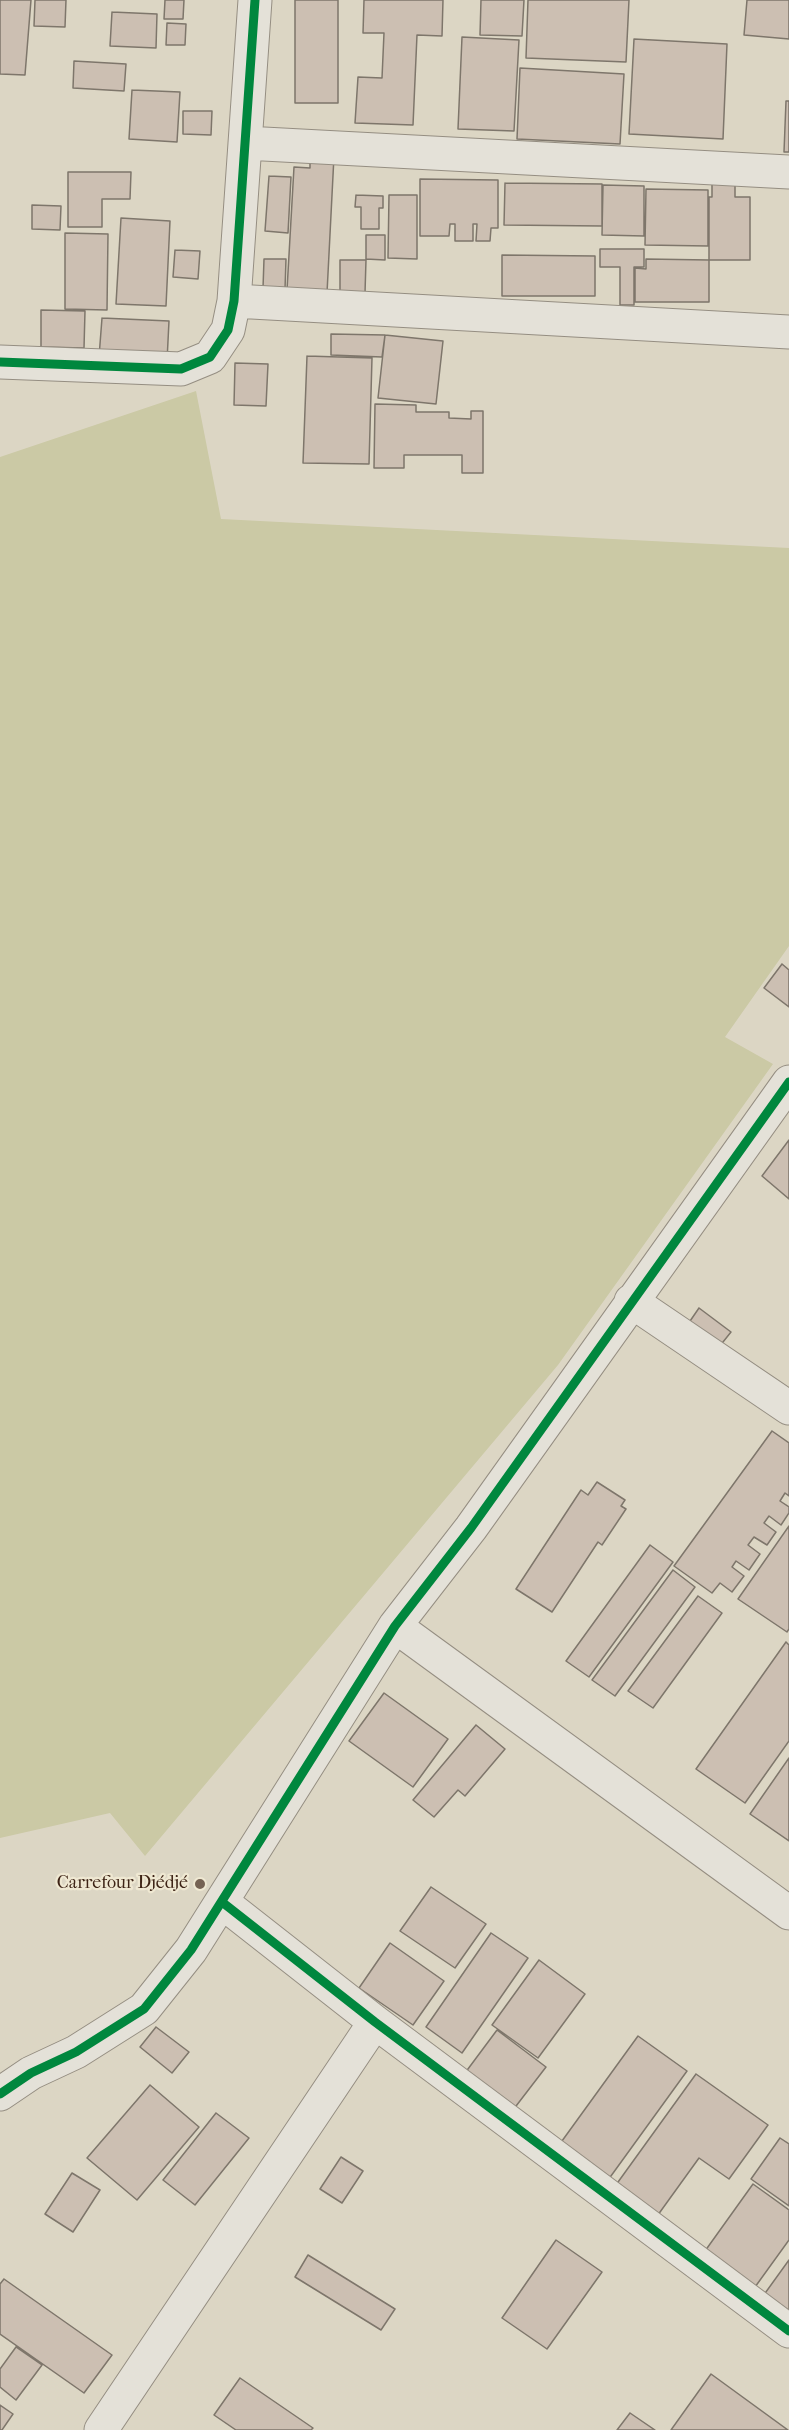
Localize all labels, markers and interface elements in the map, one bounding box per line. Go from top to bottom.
place label: Carrefour Djédjé [57,1873,188,1895]
marker: Carrefour Djédjé [193,1877,207,1891]

